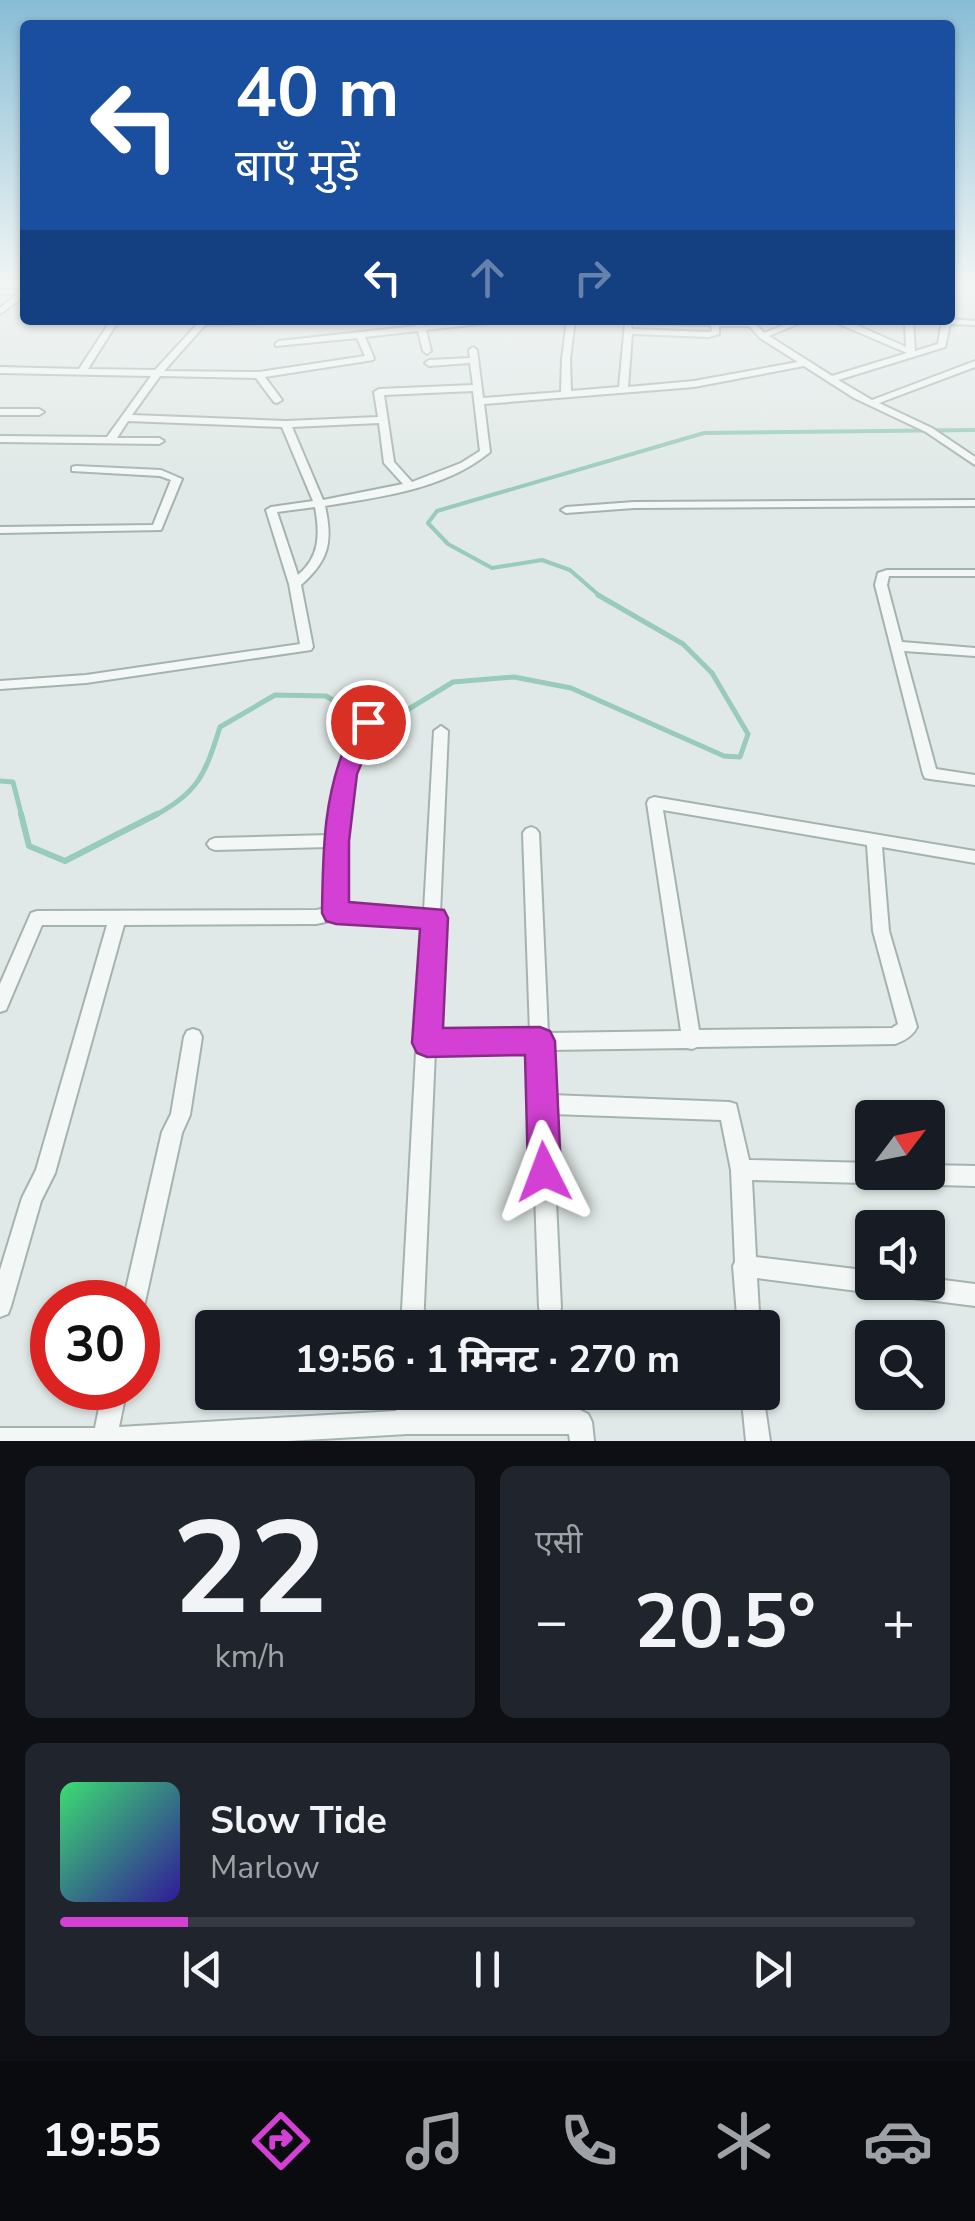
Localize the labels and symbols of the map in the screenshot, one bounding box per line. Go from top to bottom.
pin [326,680,411,765]
north arrow [855,1100,945,1190]
position arrow [492,1120,596,1224]
speed limit sign: 30 [30,1280,160,1410]

